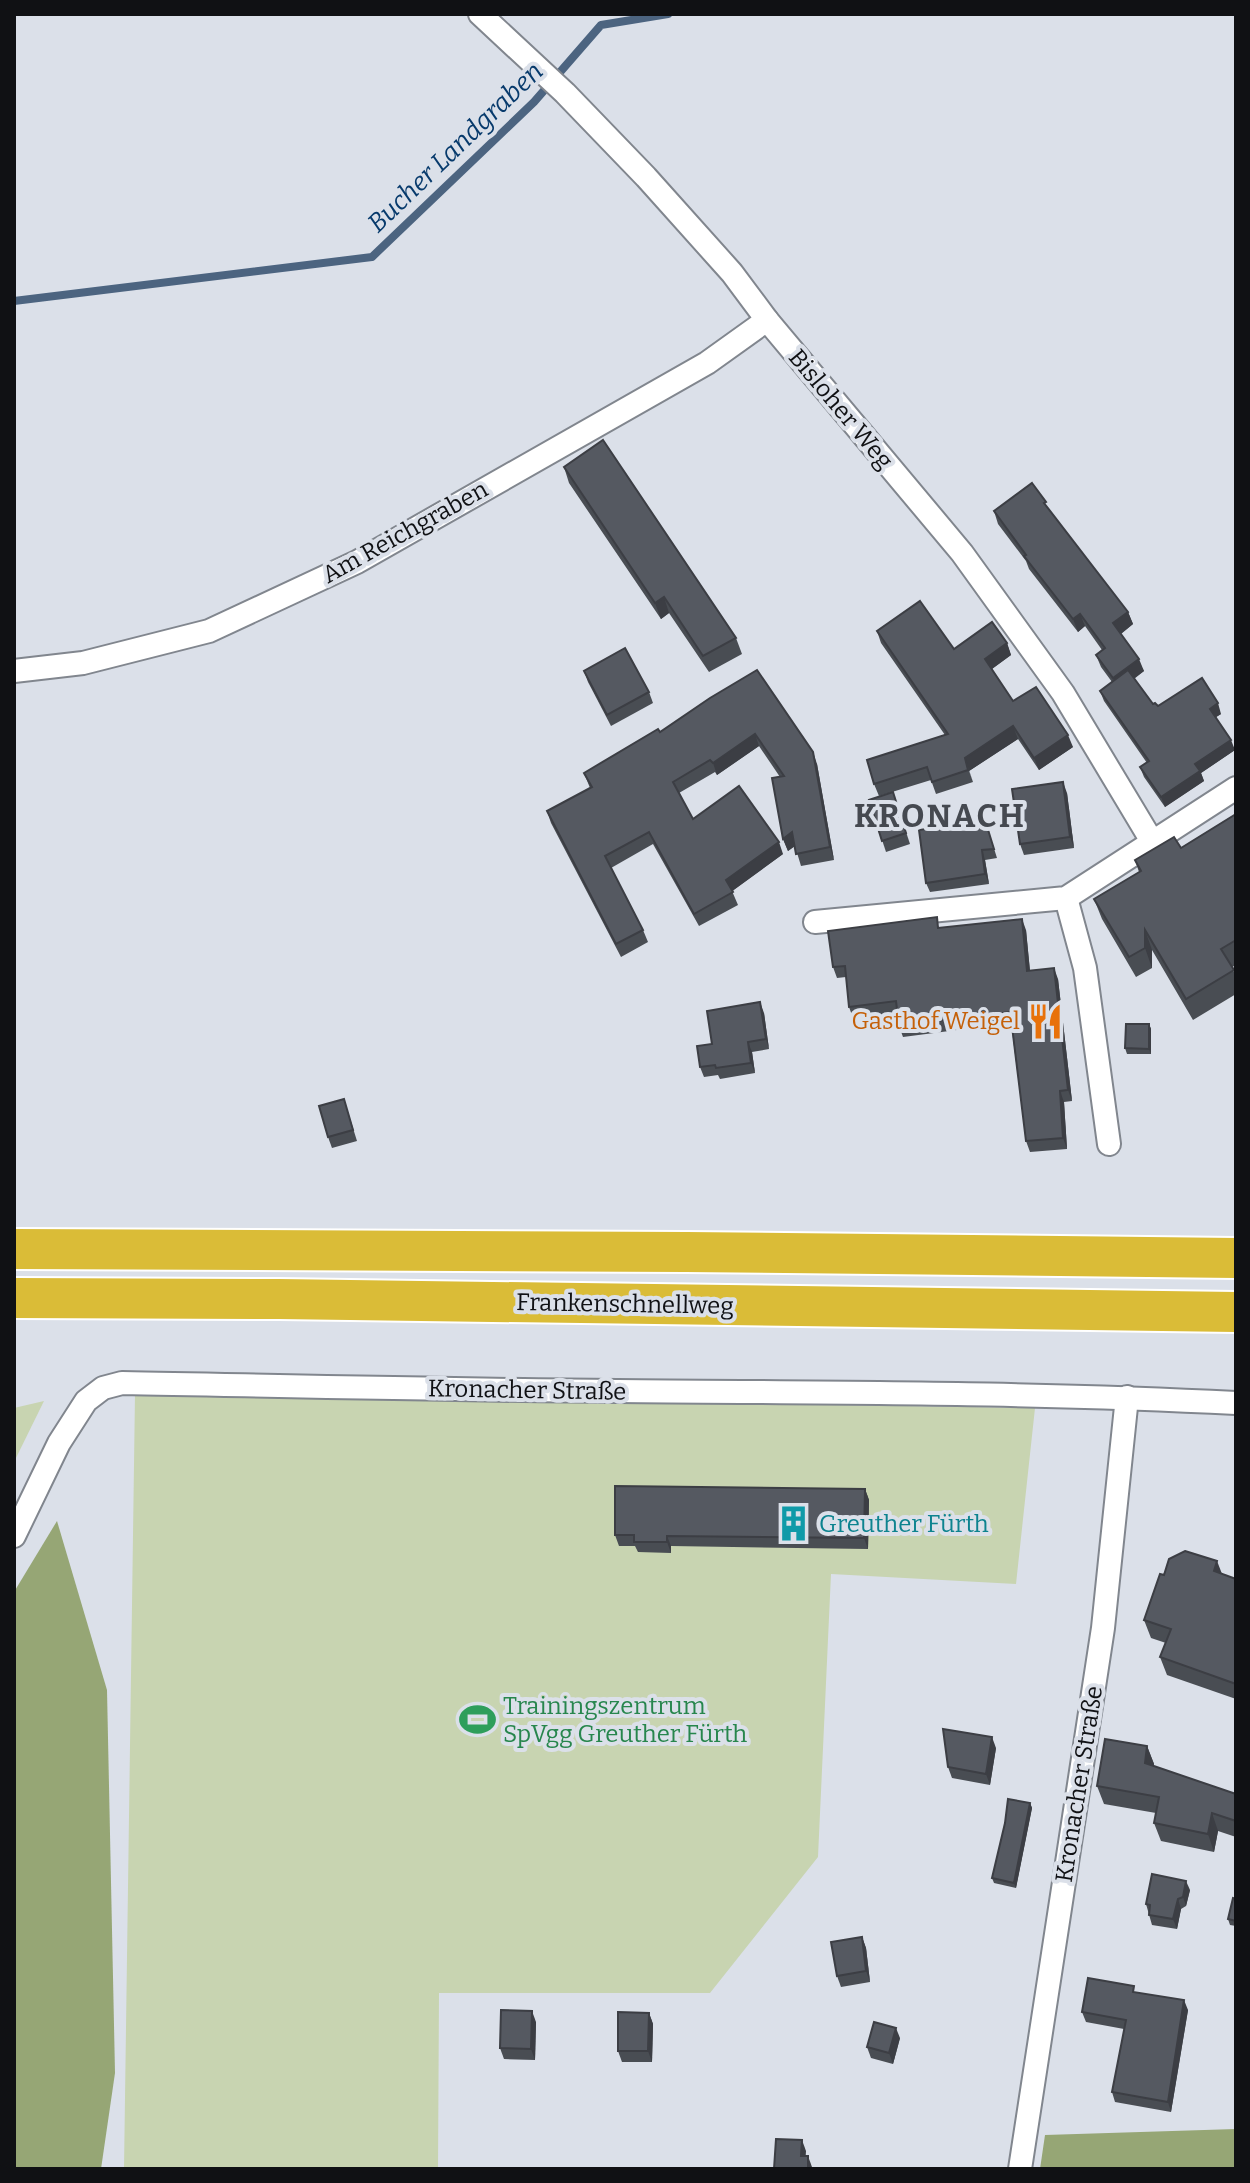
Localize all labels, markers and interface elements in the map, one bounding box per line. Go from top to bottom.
water label: Bucher Landgraben [361,56,549,239]
street label: Bisloher Weg [783,344,899,474]
street label: Am Reichgraben [317,475,493,589]
district label: KRONACH [854,797,1026,835]
restaurant icon: Gasthof Weigel [1027,1002,1065,1040]
place label: Gasthof Weigel [851,1007,1020,1035]
street label: Frankenschnellweg [516,1288,734,1320]
street label: Kronacher Straße [428,1374,626,1406]
building icon: Greuther Fürth [774,1505,812,1543]
place label: Greuther Fürth [819,1510,989,1538]
street label: Kronacher Straße [1050,1684,1108,1884]
place label: Trainingszentrum SpVgg Greuther Fürth [503,1692,747,1748]
sports icon: Trainingszentrum SpVgg Greuther Fürth [458,1701,496,1739]

